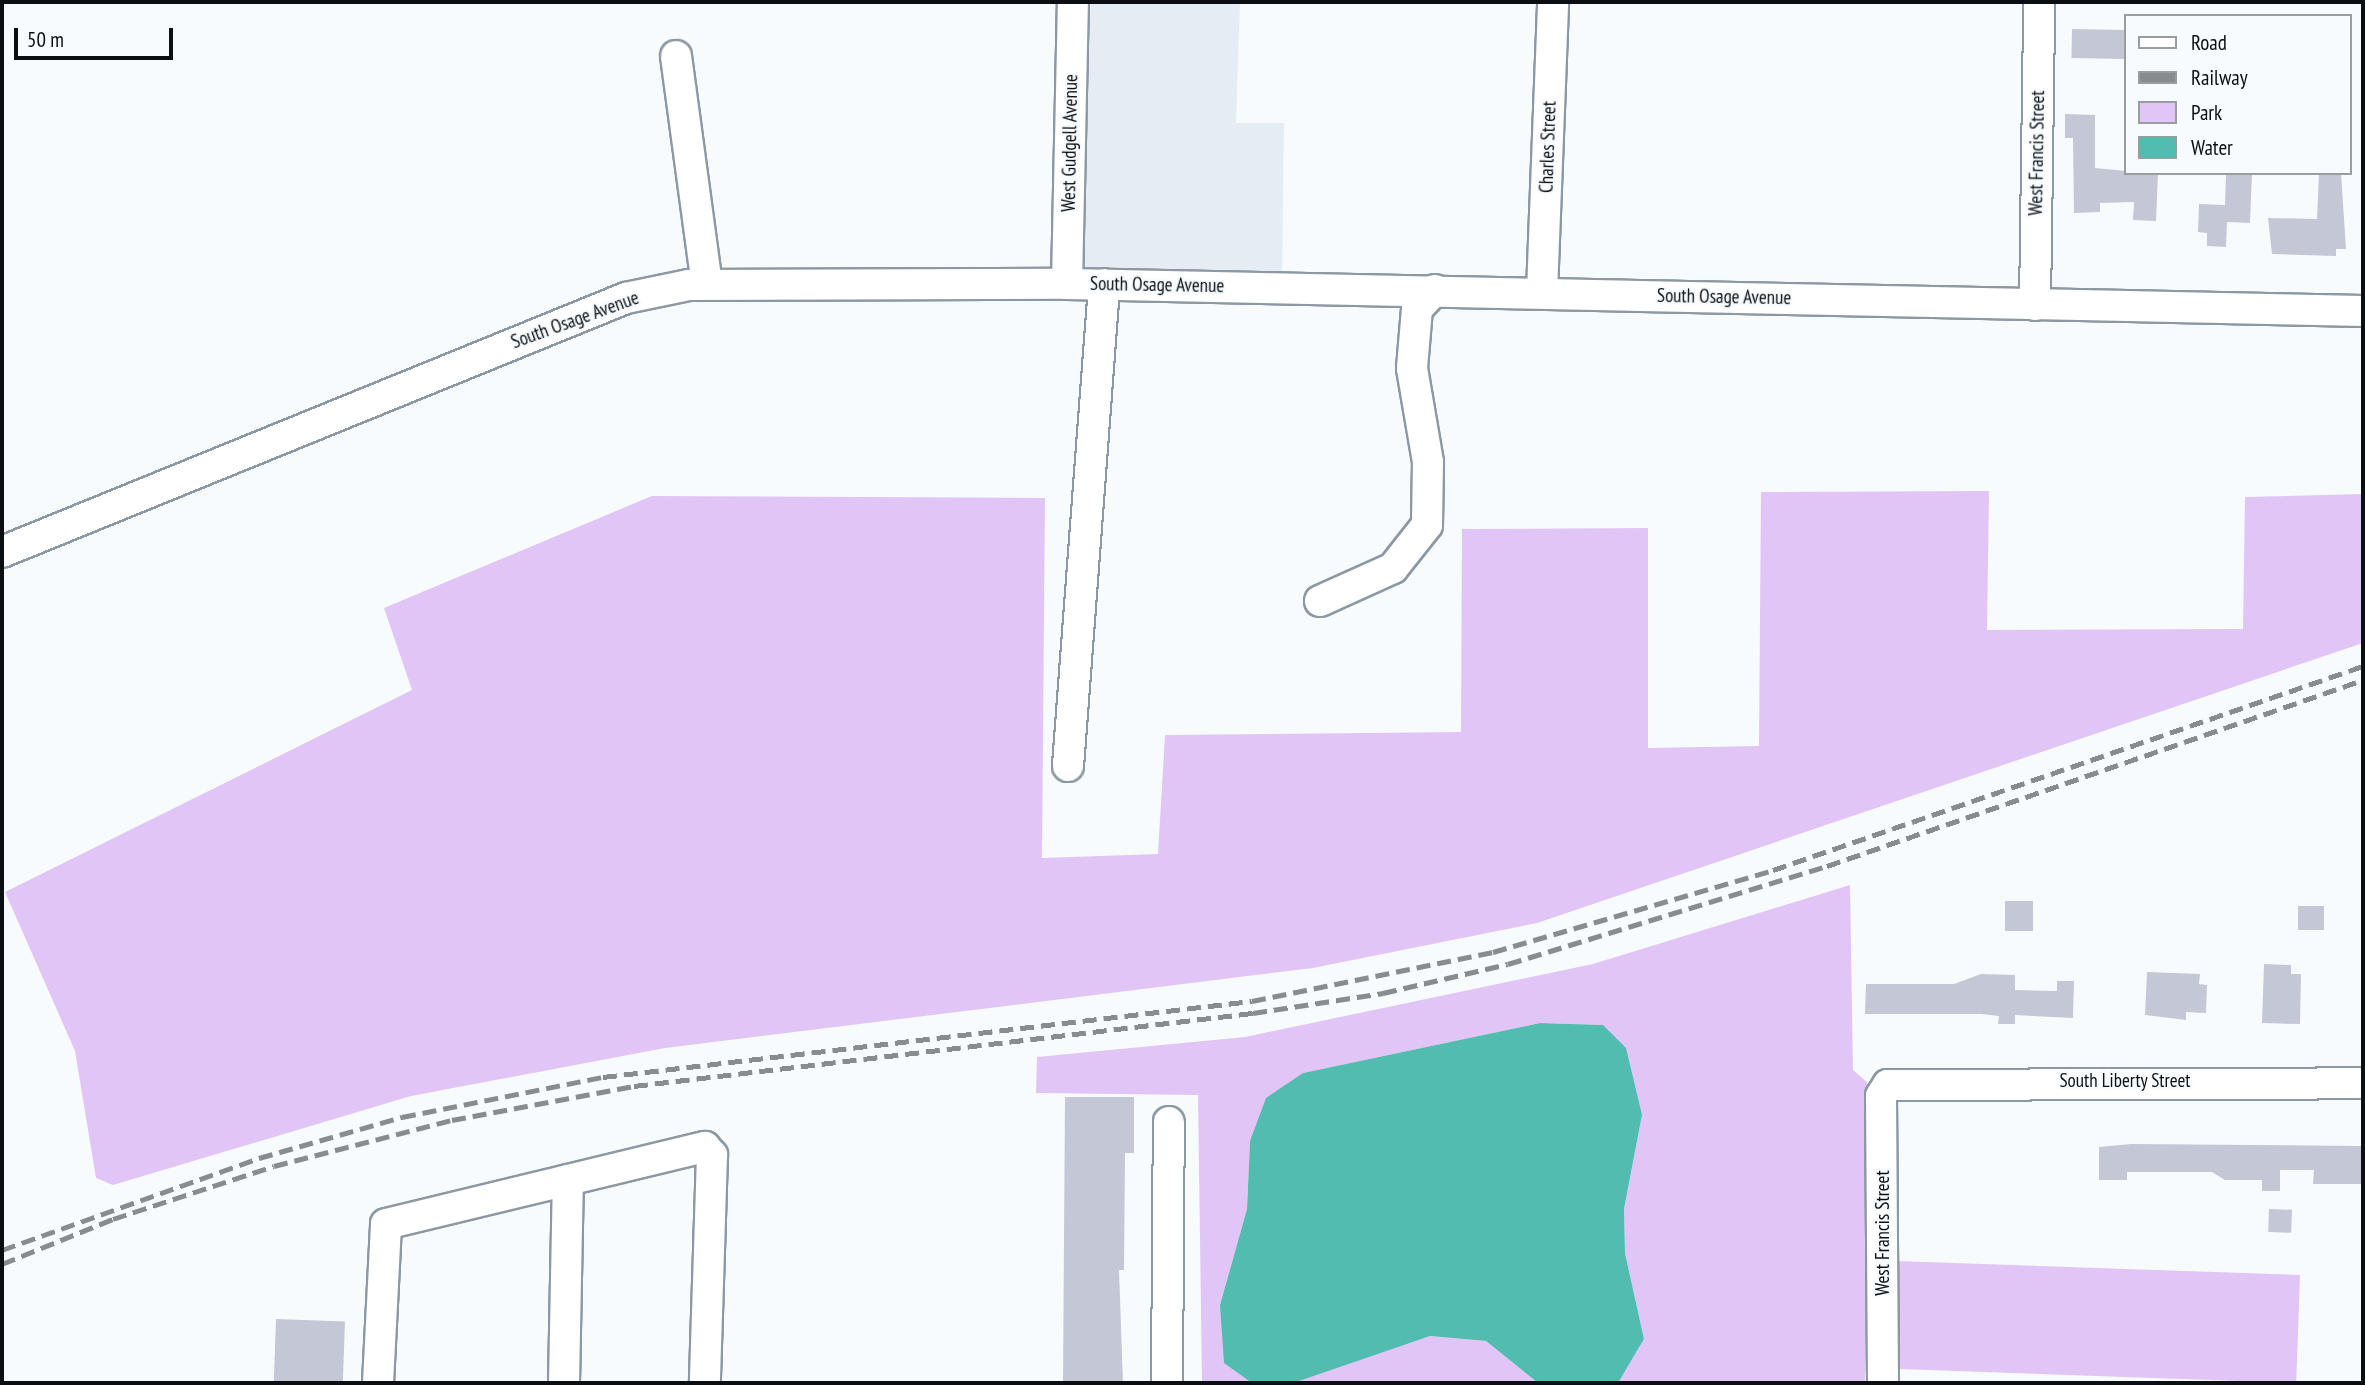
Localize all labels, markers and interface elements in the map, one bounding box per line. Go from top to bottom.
scale bar [18,14,177,58]
legend [2124,14,2351,175]
text: 50 m [27,26,64,53]
text: Road [2191,29,2227,56]
text: Railway [2191,64,2248,91]
street label: West Gudgell Avenue [1057,74,1083,212]
street label: West Francis Street [2025,90,2049,216]
text: Park [2191,99,2222,126]
street label: Charles Street [1535,101,1561,193]
text: Water [2191,134,2233,161]
street label: South Osage Avenue [1089,272,1225,298]
street label: South Osage Avenue [1656,284,1792,310]
street label: South Osage Avenue [508,286,642,354]
street label: South Liberty Street [2059,1070,2191,1092]
street label: West Francis Street [1872,1170,1894,1296]

